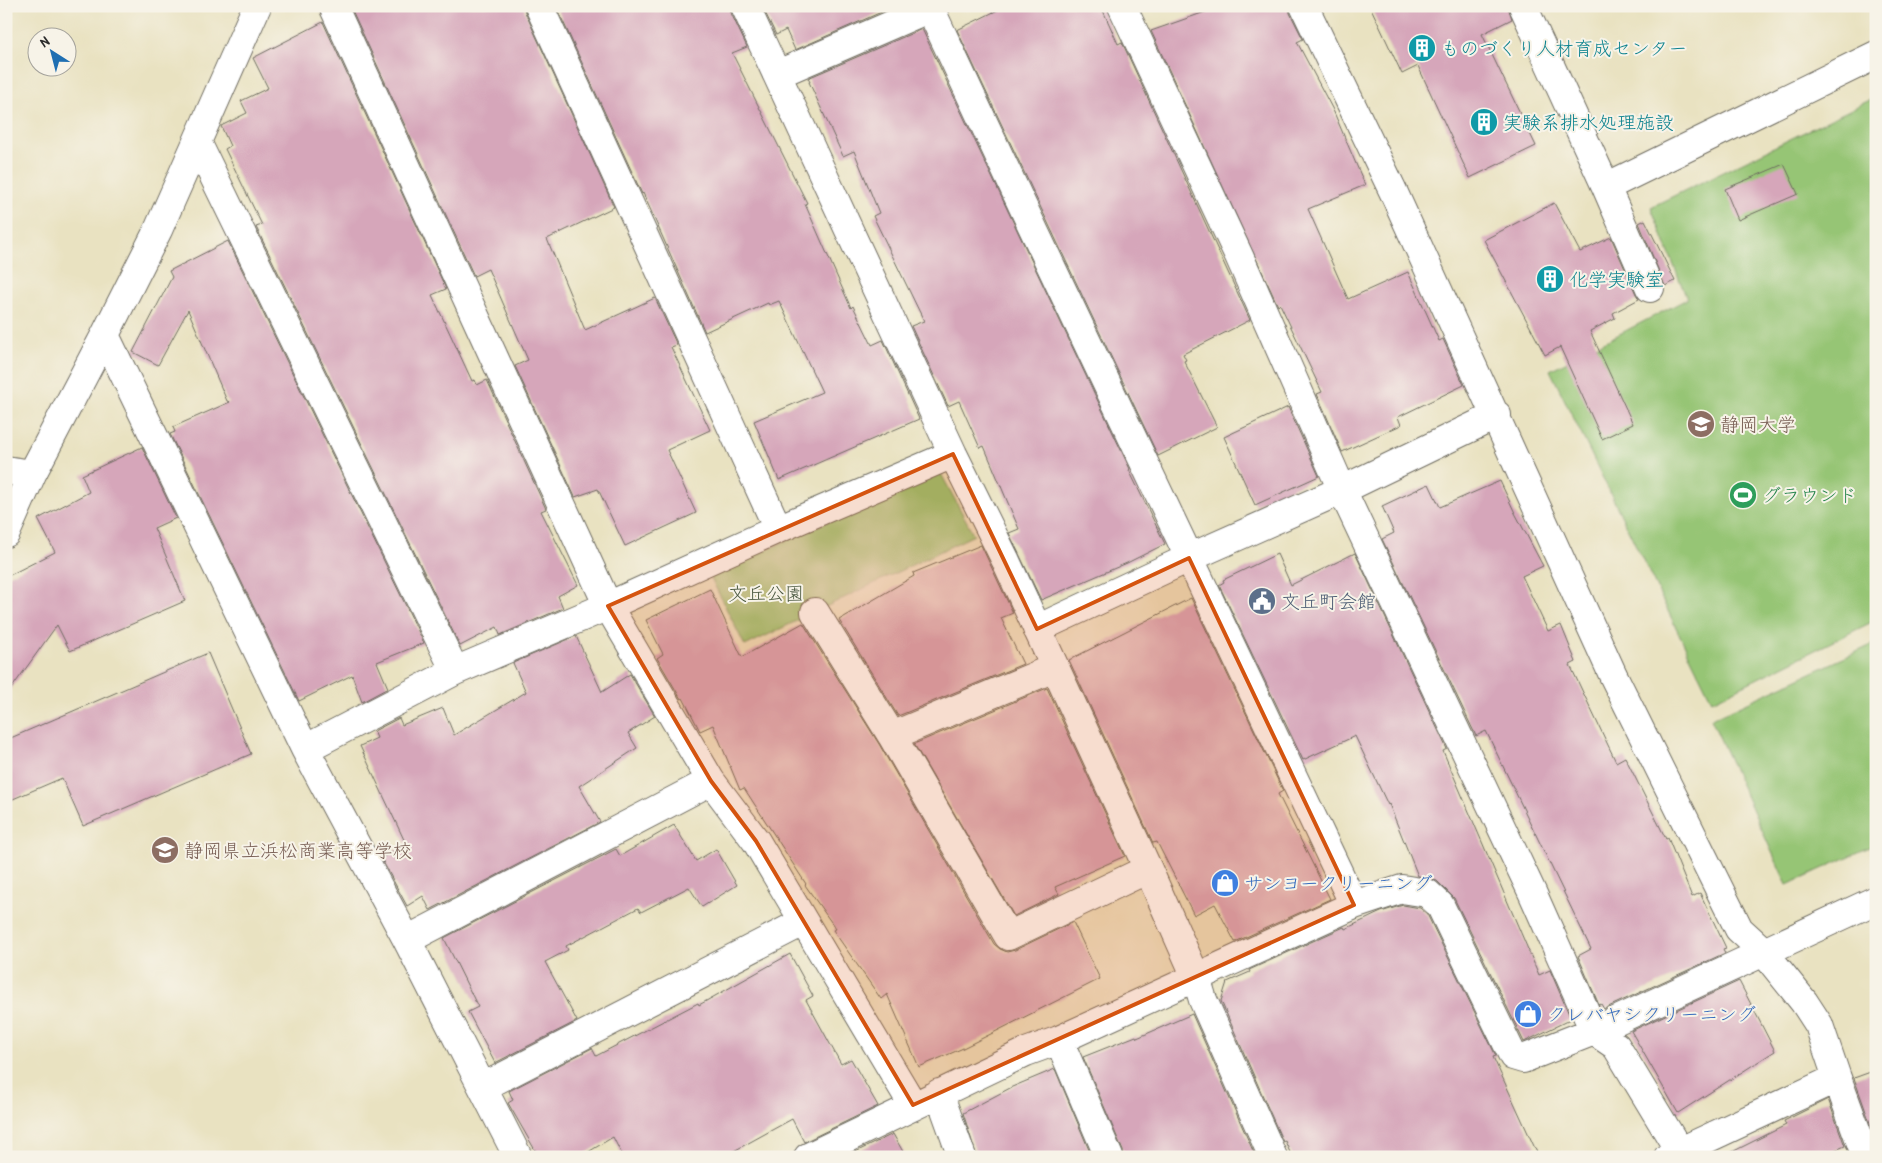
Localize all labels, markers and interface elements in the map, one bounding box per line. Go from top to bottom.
north arrow [28,28,78,78]
text: N [35,31,53,51]
building icon: ものづくり人材育成センター [1407,33,1437,63]
place label: ものづくり人材育成センター [1441,35,1687,61]
building icon: 実験系排水処理施設 [1469,107,1499,137]
place label: 実験系排水処理施設 [1503,109,1674,135]
building icon: 化学実験室 [1535,264,1565,294]
place label: 化学実験室 [1569,266,1664,292]
school or university icon: 静岡大学 [1686,409,1716,439]
place label: 静岡大学 [1720,411,1796,437]
sports icon: グラウンド [1728,480,1758,510]
place label: グラウンド [1762,482,1857,508]
park label: 文丘公園 [728,580,804,606]
public building icon: 文丘町会館 [1247,586,1277,616]
place label: 文丘町会館 [1281,588,1376,614]
school or university icon: 静岡県立浜松商業高等学校 [150,835,180,865]
place label: 静岡県立浜松商業高等学校 [184,837,412,863]
shop icon: サンヨークリーニング [1210,868,1240,898]
place label: サンヨークリーニング [1244,870,1433,896]
shop icon: クレバヤシクリーニング [1513,999,1543,1029]
place label: クレバヤシクリーニング [1547,1001,1756,1027]

